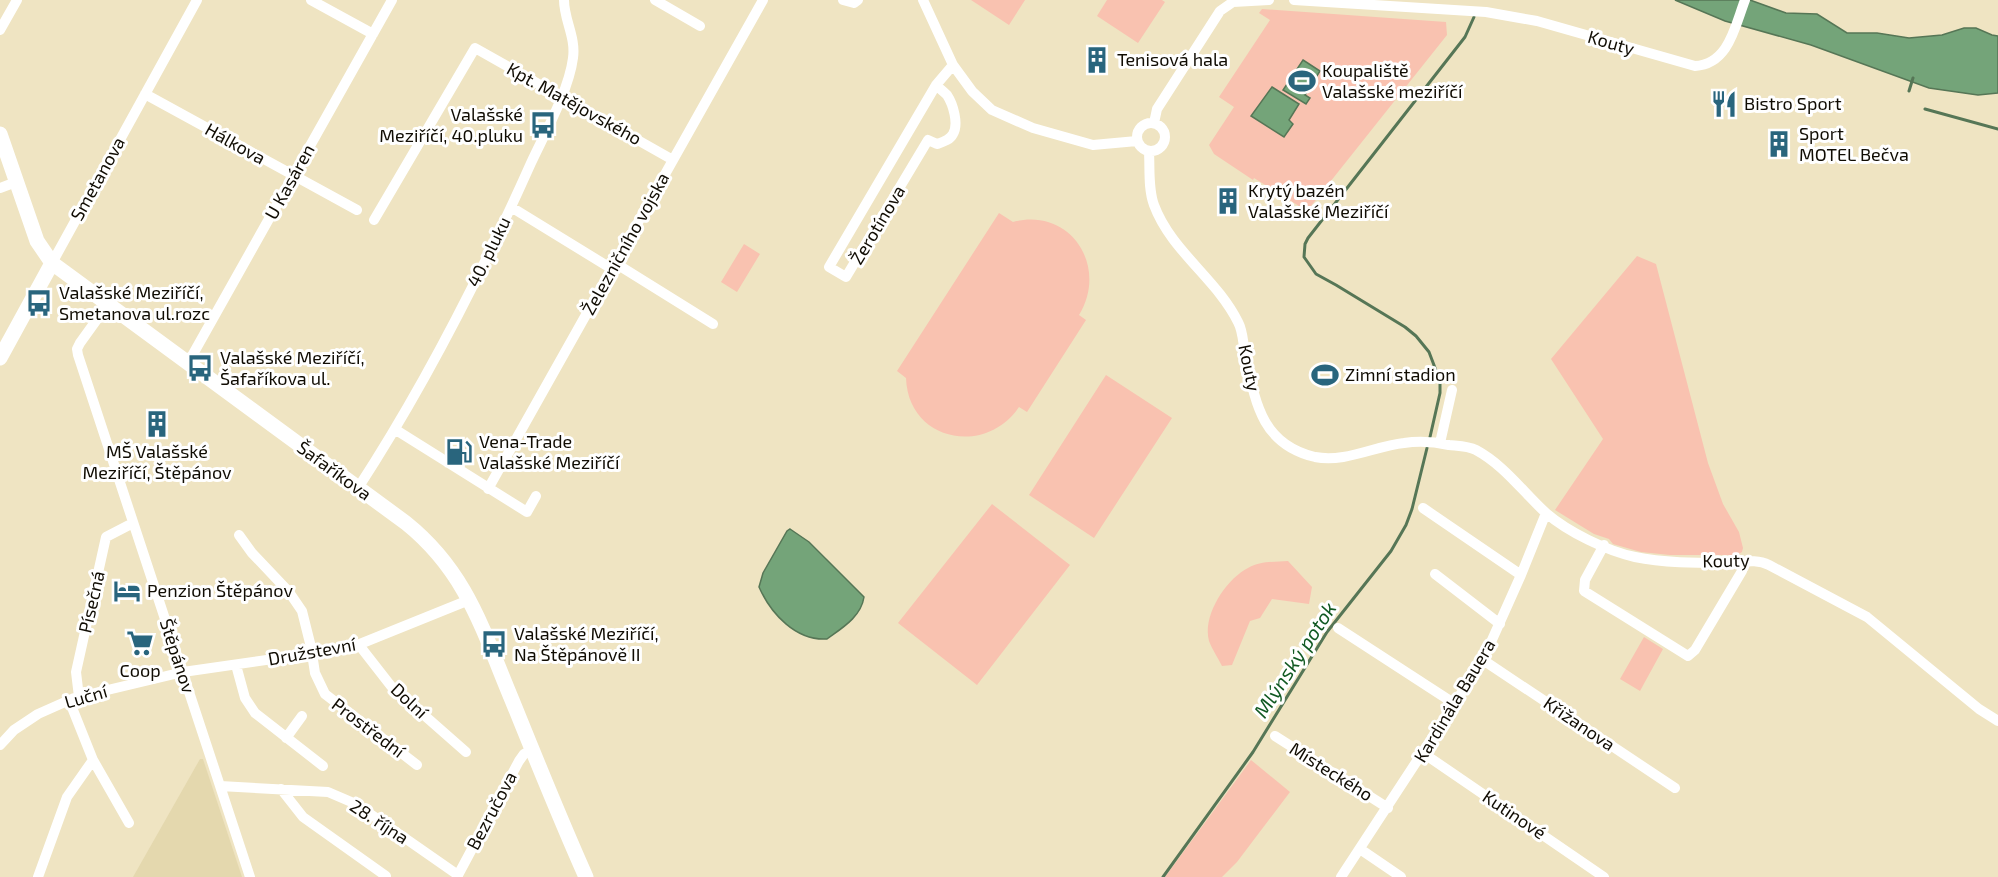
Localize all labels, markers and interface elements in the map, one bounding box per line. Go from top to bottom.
street label: Kouty [1586,25,1637,59]
building icon: Tenisová hala [1082,45,1112,75]
place label: Tenisová hala [1117,48,1228,70]
street label: Kpt. Matějovského [503,57,646,149]
place label: Koupaliště Valašské meziříčí [1322,59,1463,102]
sports icon: Koupaliště Valašské meziříčí [1287,66,1317,96]
restaurant icon: Bistro Sport [1709,89,1739,119]
place label: Bistro Sport [1744,92,1842,114]
place label: Valašské Meziříčí, 40.pluku [379,103,523,146]
bus stop icon: Valašské Meziříčí, 40.pluku [528,110,558,140]
street label: Hálkova [201,118,270,169]
place label: Sport MOTEL Bečva [1799,122,1909,165]
building icon: Sport MOTEL Bečva [1764,129,1794,159]
street label: Smetanova [65,133,129,224]
street label: U Kasáren [259,140,319,223]
street label: Železničního vojska [577,168,673,319]
place label: Krytý bazén Valašské Meziříčí [1248,179,1389,222]
street label: Žerotínova [845,181,909,268]
building icon: Krytý bazén Valašské Meziříčí [1213,186,1243,216]
street label: 40. pluku [462,213,515,290]
place label: Valašské Meziříčí, Smetanova ul.rozc [59,281,210,324]
bus stop icon: Valašské Meziříčí, Smetanova ul.rozc [24,288,54,318]
street label: Kouty [1234,342,1266,394]
place label: Valašské Meziříčí, Šafaříkova ul. [220,346,365,389]
bus stop icon: Valašské Meziříčí, Šafaříkova ul. [185,353,215,383]
sports icon: Zimní stadion [1310,360,1340,390]
place label: Zimní stadion [1345,363,1456,385]
building icon: MŠ Valašské Meziříčí, Štěpánov [142,409,172,439]
place label: Vena-Trade Valašské Meziříčí [479,430,620,473]
street label: Šafaříkova [293,436,376,505]
fuel station icon: Vena-Trade Valašské Meziříčí [444,437,474,467]
place label: MŠ Valašské Meziříčí, Štěpánov [82,440,232,483]
street label: Kouty [1702,549,1750,571]
street label: Písečná [73,569,109,635]
hotel icon: Penzion Štěpánov [112,576,142,606]
place label: Penzion Štěpánov [147,579,293,601]
water label: Mlýnský potok [1248,597,1341,722]
street label: Štěpánov [156,616,200,696]
place label: Valašské Meziříčí, Na Štěpánově II [514,622,659,665]
supermarket icon: Coop [125,628,155,658]
bus stop icon: Valašské Meziříčí, Na Štěpánově II [479,629,509,659]
street label: Družstevní [266,632,358,670]
street label: Kardinála Bauera [1409,635,1500,766]
place label: Coop [119,659,161,681]
street label: Dolní [387,678,433,723]
street label: Luční [62,679,110,713]
street label: Křižanova [1540,691,1619,755]
street label: Prostřední [328,693,410,762]
street label: Místeckého [1286,737,1377,805]
street label: Bezručova [461,768,521,853]
street label: Kutinové [1479,785,1550,843]
street label: 28. října [346,794,413,848]

